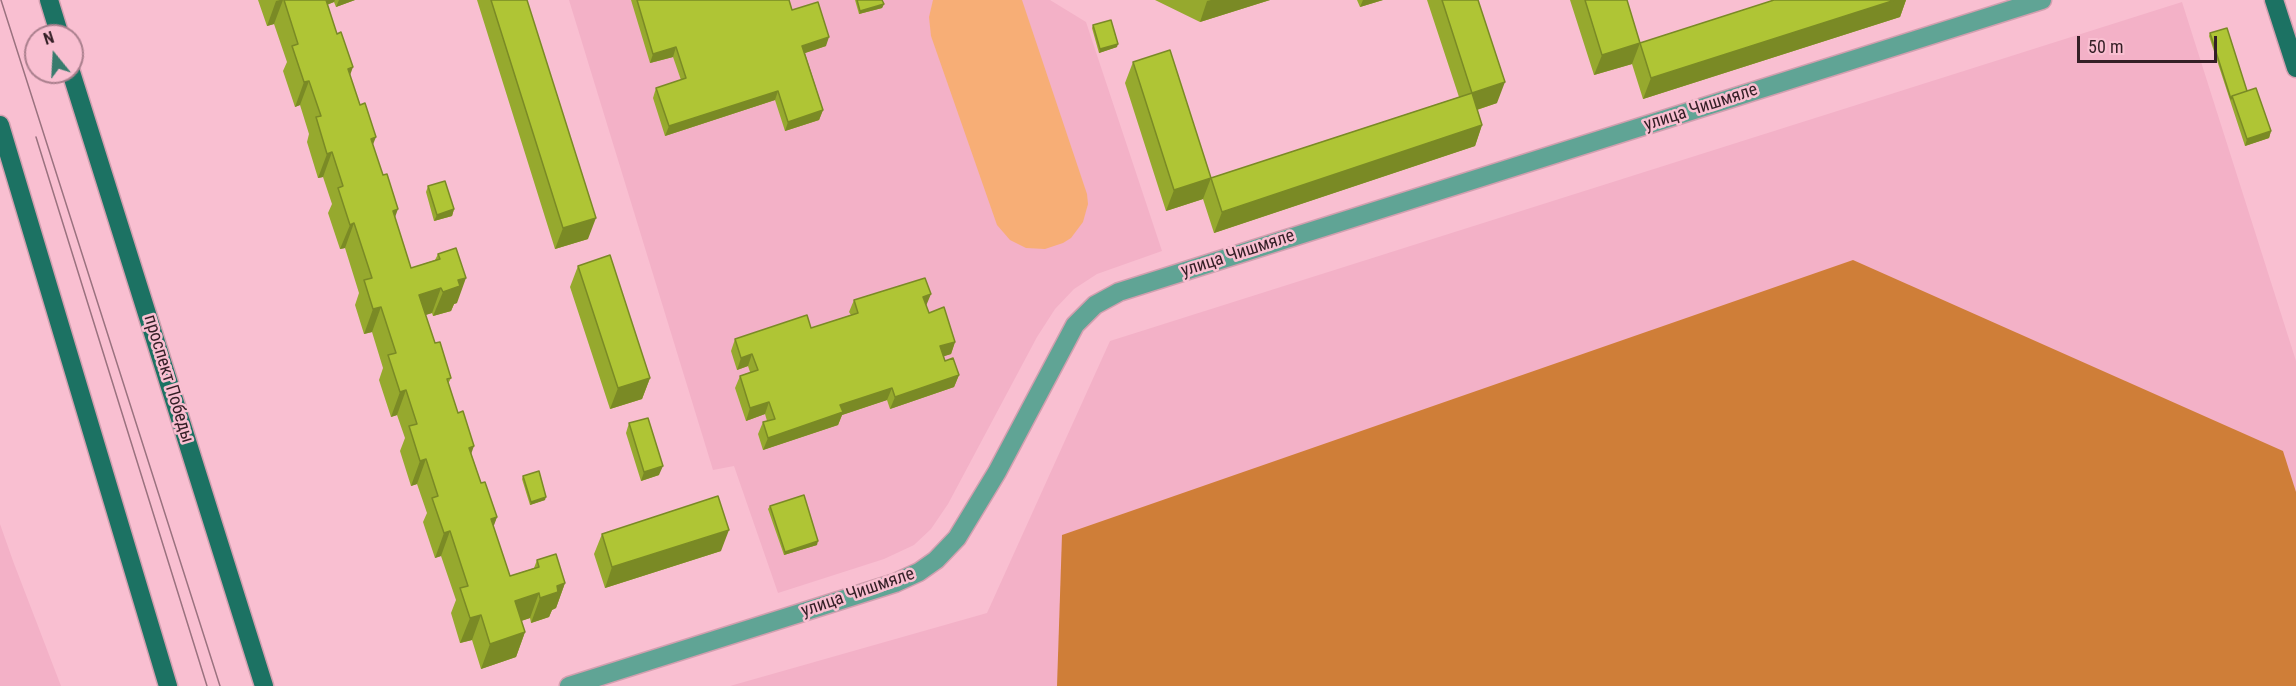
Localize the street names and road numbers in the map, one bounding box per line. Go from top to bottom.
street label: улица Чишмяле [1641,79,1761,137]
street label: улица Чишмяле [1178,225,1298,283]
street label: проспект Победы [138,312,198,446]
street label: улица Чишмяле [799,564,917,622]

